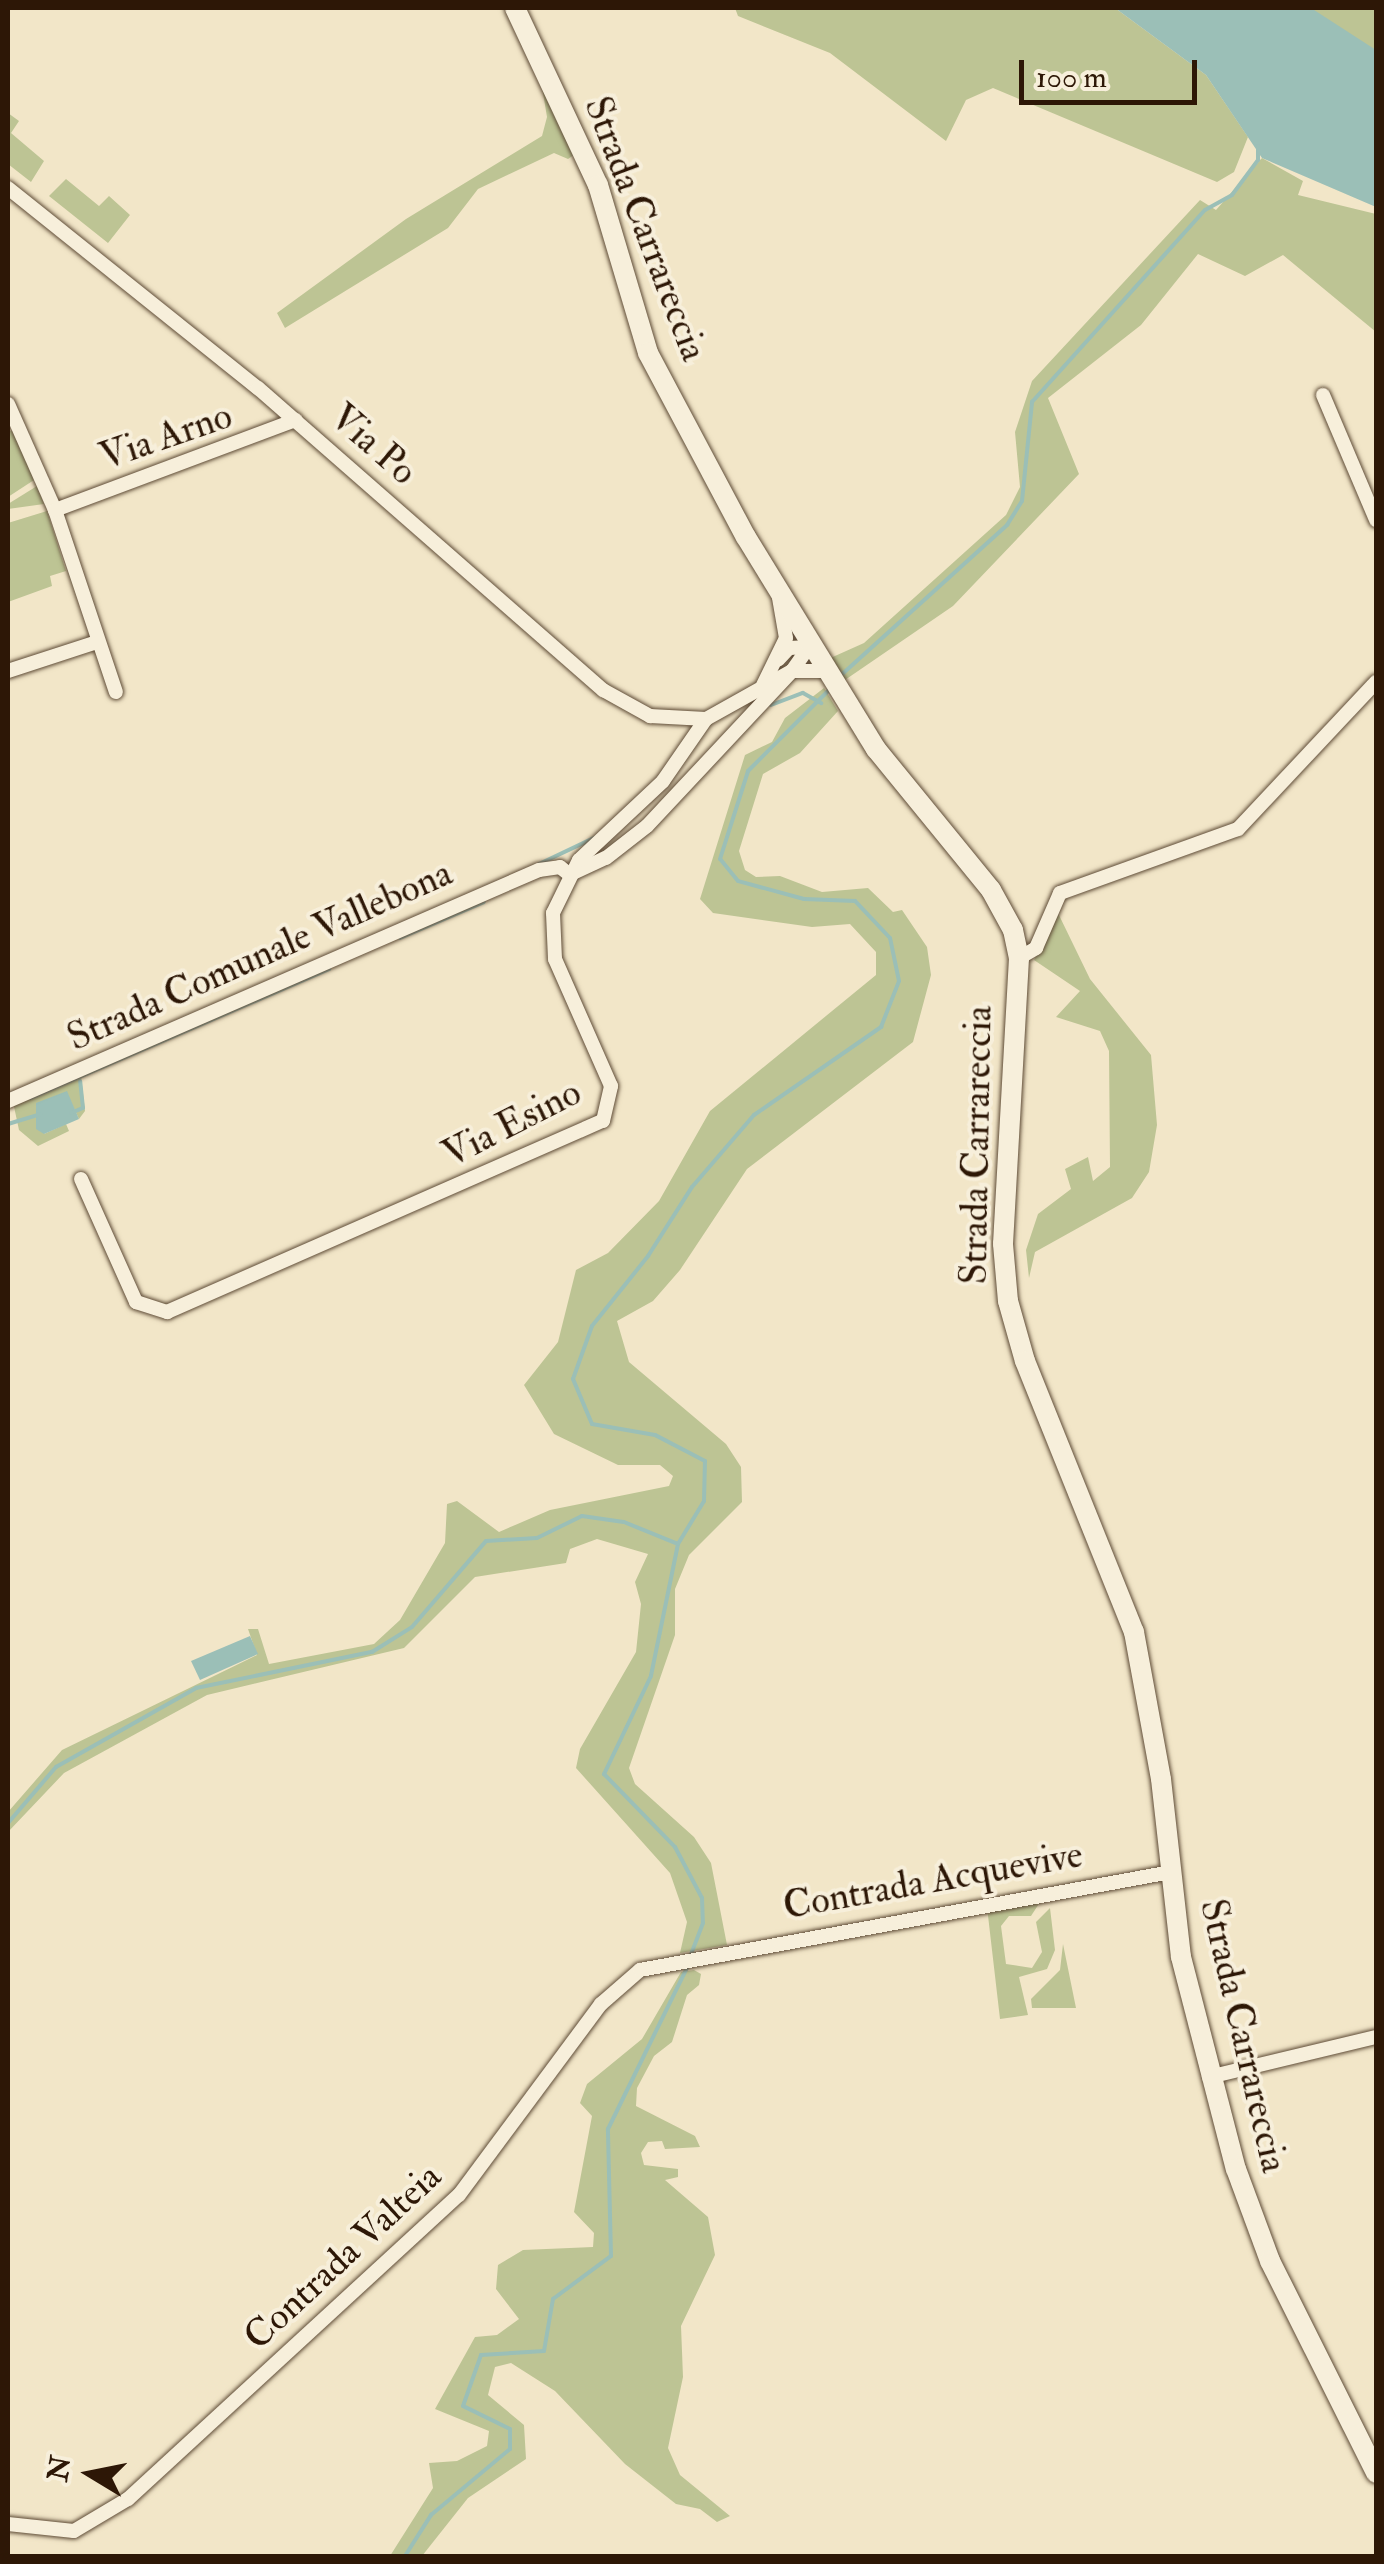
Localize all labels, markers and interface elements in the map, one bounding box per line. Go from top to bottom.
scale bar [1024,40,1202,102]
text: 100 m [1036,59,1107,96]
street label: Strada Carrareccia [574,91,716,367]
street label: Via Arno [94,393,238,481]
street label: Via Po [320,395,426,495]
street label: Strada Comunale Vallebona [61,851,459,1061]
street label: Strada Carrareccia [952,1005,1002,1285]
street label: Via Esino [435,1070,589,1178]
street label: Contrada Acquevive [780,1832,1086,1930]
street label: Strada Carrareccia [1189,1895,1297,2177]
street label: Contrada Valteia [235,2154,451,2360]
north arrow [40,2424,140,2524]
text: N [41,2453,79,2484]

